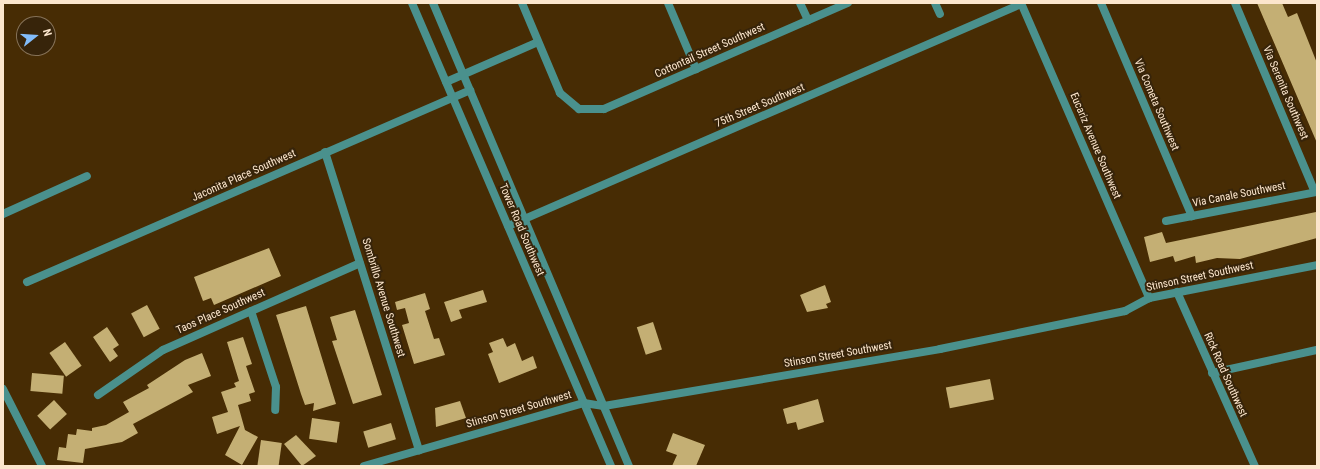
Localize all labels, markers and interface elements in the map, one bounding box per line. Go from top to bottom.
north arrow [16,16,56,56]
street label: Cottontail Street Southwest [653,21,767,81]
text: N [40,28,54,38]
street label: Via Serenita Southwest [1259,44,1311,142]
street label: Via Cometa Southwest [1131,57,1181,153]
street label: 75th Street Southwest [713,81,807,131]
street label: Eucariz Avenue Southwest [1067,91,1123,201]
street label: Jaconita Place Southwest [190,147,298,205]
street label: Via Canale Southwest [1191,180,1287,210]
street label: Tower Road Southwest [496,182,546,278]
street label: Sombrillo Avenue Southwest [359,237,407,359]
street label: Stinson Street Southwest [1145,259,1255,295]
street label: Taos Place Southwest [175,286,267,338]
street label: Rick Road Southwest [1200,331,1250,419]
street label: Stinson Street Southwest [783,339,893,371]
street label: Stinson Street Southwest [465,389,573,431]

